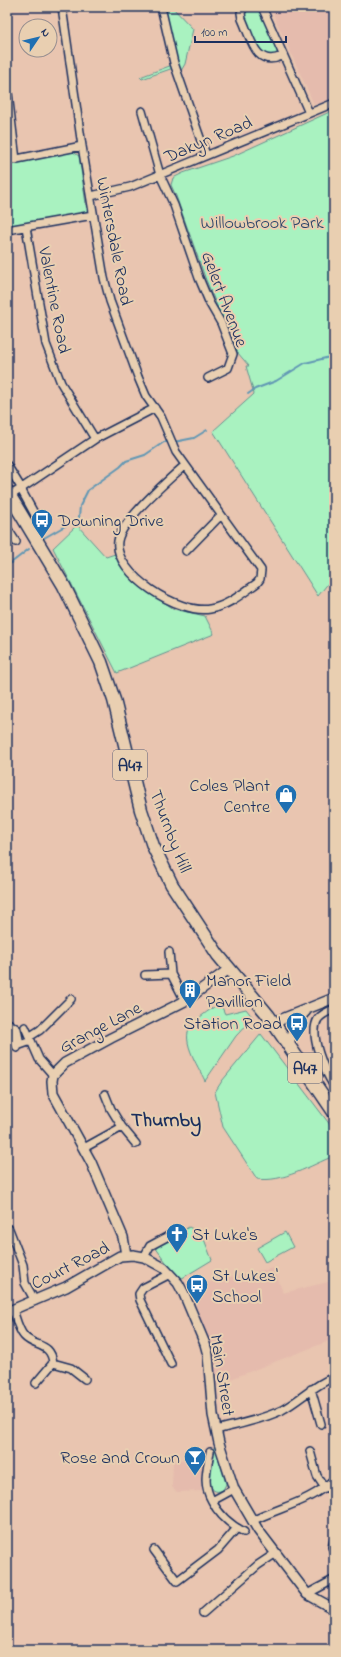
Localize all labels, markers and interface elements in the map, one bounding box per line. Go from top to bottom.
north arrow [18,18,58,58]
scale bar [195,18,286,44]
text: 100 m [201,24,228,42]
text: N [37,25,54,40]
street label: Dakyn Road [160,111,257,171]
street label: Wintersdale Road [88,175,138,308]
park label: Willowbrook Park [200,211,324,237]
street label: Valentine Road [30,244,76,356]
street label: Gelert Avenue [193,248,254,352]
bus stop icon: Downing Drive [29,507,55,540]
place label: Downing Drive [57,509,164,536]
road number: A47 [113,750,147,780]
place label: Coles Plant Centre [190,774,271,821]
shop icon: Coles Plant Centre [273,782,299,815]
street label: Thurnby Hill [141,786,197,877]
place label: Manor Field Pavillion [206,969,291,1016]
building icon: Manor Field Pavillion [177,977,203,1010]
street label: Grange Lane [55,996,148,1062]
bus stop icon: Station Road [284,1010,310,1043]
place label: Station Road [184,1012,282,1038]
road number: A47 [288,1053,322,1083]
district label: Thurnby [131,1107,201,1137]
church icon: St Luke's [164,1221,190,1254]
place label: St Luke's [192,1223,258,1249]
street label: Court Road [27,1236,115,1298]
place label: St Lukes' School [212,1264,278,1311]
bus stop icon: St Lukes' School [184,1272,210,1305]
street label: Main Street [202,1332,240,1418]
bar icon: Rose and Crown [182,1444,208,1477]
place label: Rose and Crown [60,1446,180,1472]

